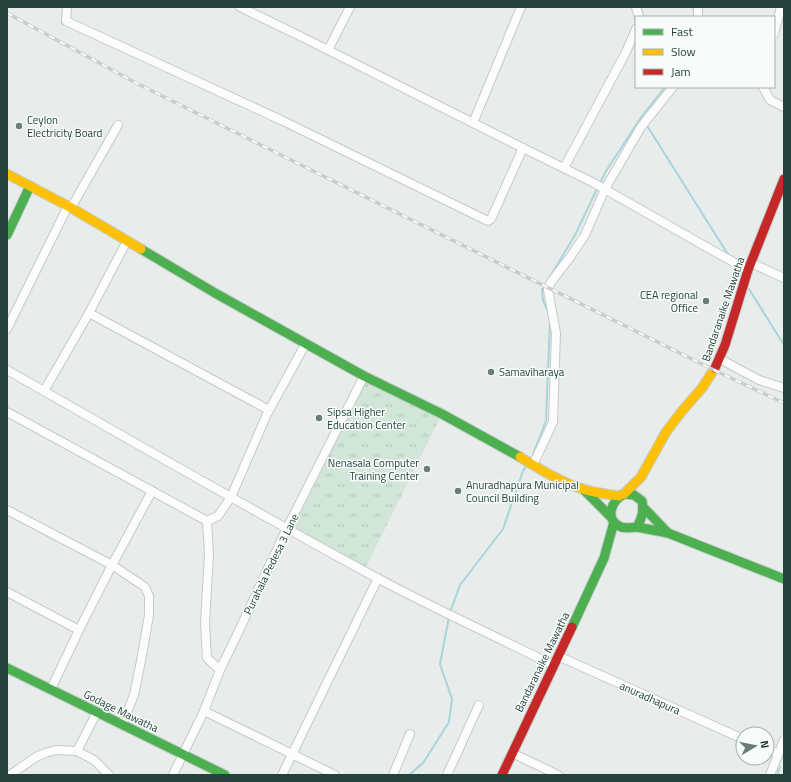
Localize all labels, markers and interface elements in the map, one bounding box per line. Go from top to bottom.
legend [635,16,775,88]
text: Fast [671,22,694,41]
text: Slow [671,42,696,61]
text: Jam [671,62,691,81]
place label: Ceylon Electricity Board [27,112,103,141]
marker: Ceylon Electricity Board [14,121,24,131]
street label: Bandaranaike Mawatha [698,254,749,363]
place label: CEA regional Office [640,287,698,316]
marker: CEA regional Office [701,296,711,306]
place label: Samaviharaya [499,364,565,380]
marker: Samaviharaya [486,367,496,377]
place label: Sipsa Higher Education Center [327,404,406,433]
marker: Sipsa Higher Education Center [314,413,324,423]
place label: Nenasala Computer Training Center [328,455,419,484]
marker: Nenasala Computer Training Center [422,464,432,474]
place label: Anuradhapura Municipal Council Building [466,477,579,506]
marker: Anuradhapura Municipal Council Building [453,486,463,496]
street label: Purahala Pedesa 3 Lane [240,510,303,617]
street label: Bandaranaike Mawatha [511,609,573,715]
street label: anuradhapura [617,678,683,719]
street label: Godage Mawatha [81,686,162,736]
north arrow [735,726,775,766]
text: N [756,739,773,749]

